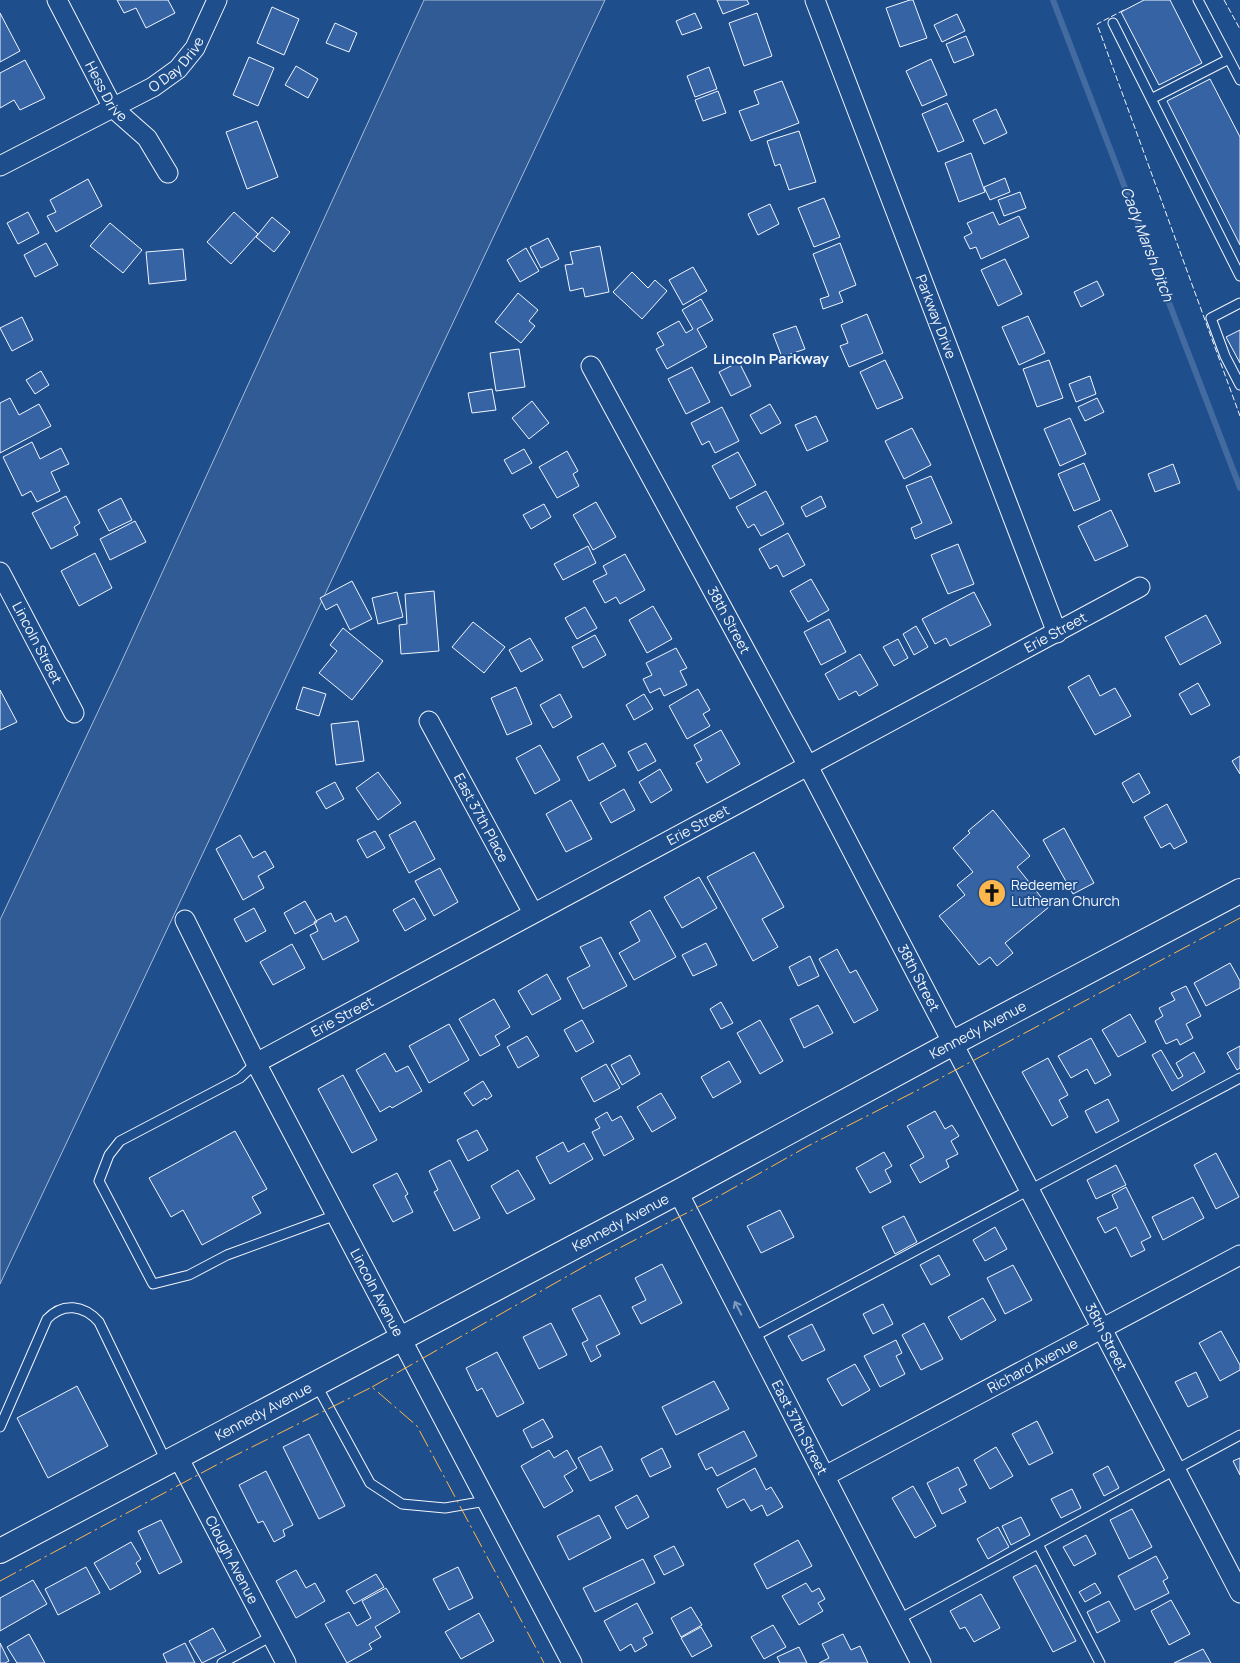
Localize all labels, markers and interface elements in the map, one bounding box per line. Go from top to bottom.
street label: O Day Drive [144,34,208,96]
street label: Hess Drive [81,57,132,126]
water label: Cady Marsh Ditch [1116,183,1179,305]
street label: Parkway Drive [912,272,961,361]
district label: Lincoln Parkway [713,348,830,369]
street label: 38th Street [703,583,755,657]
street label: Lincoln Street [8,598,67,687]
street label: Erie Street [1021,607,1090,657]
street label: East 37th Place [450,770,514,865]
street label: Erie Street [663,800,733,849]
place label: Redeemer Lutheran Church [1011,875,1120,910]
church icon: Redeemer Lutheran Church [977,878,1007,908]
street label: 38th Street [894,940,945,1015]
street label: Erie Street [307,991,377,1041]
street label: Kennedy Avenue [926,996,1029,1063]
street label: Kennedy Avenue [568,1189,672,1255]
street label: Lincoln Avenue [346,1245,408,1340]
street label: 38th Street [1081,1299,1132,1374]
one-way arrow [733,1301,743,1316]
street label: Richard Avenue [984,1333,1081,1397]
street label: East 37th Street [768,1377,832,1478]
street label: Kennedy Avenue [211,1378,315,1445]
street label: Clough Avenue [201,1512,263,1607]

